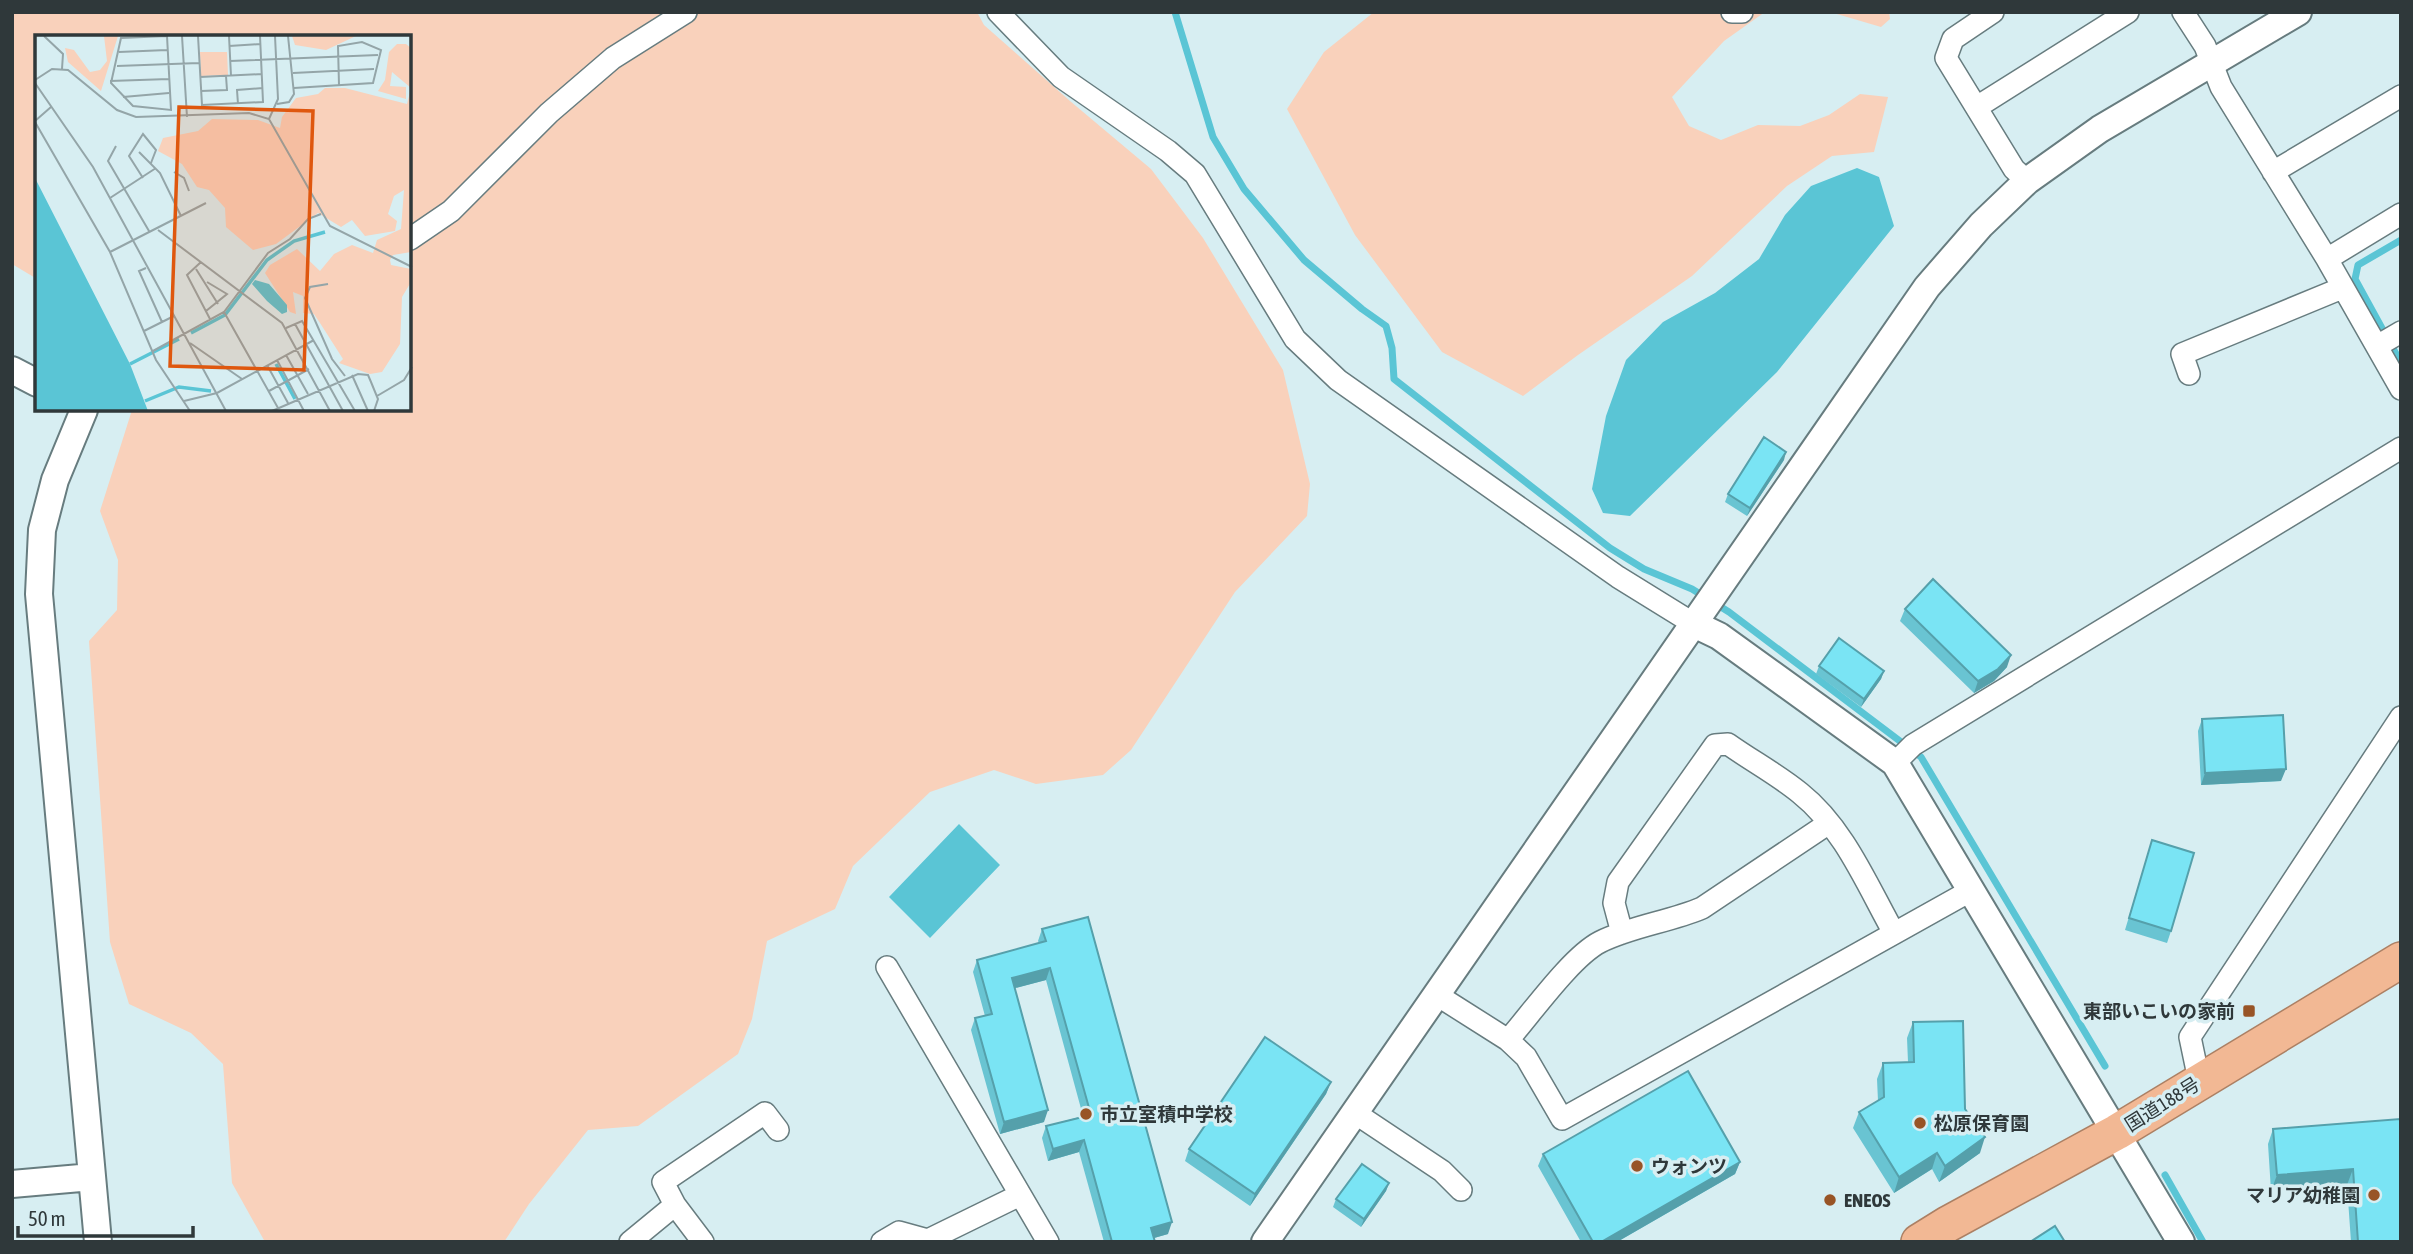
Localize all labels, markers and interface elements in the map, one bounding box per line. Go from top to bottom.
inset map [35,35,411,411]
place label: 東部いこいの家前 [2083,1000,2235,1022]
marker: 東部いこいの家前 [2241,1003,2257,1019]
street label: 国道188号 [2121,1072,2203,1136]
place label: 市立室積中学校 [1100,1103,1233,1125]
marker: 市立室積中学校 [1078,1106,1094,1122]
place label: 松原保育園 [1934,1112,2029,1134]
marker: 松原保育園 [1912,1115,1928,1131]
place label: ウォンツ [1651,1155,1727,1177]
marker: ウォンツ [1629,1158,1645,1174]
place label: マリア幼稚園 [2246,1184,2360,1206]
marker: マリア幼稚園 [2366,1187,2382,1203]
place label: ENEOS [1844,1189,1890,1211]
marker: ENEOS [1822,1192,1838,1208]
scale bar [18,1194,192,1238]
text: 50 m [28,1206,66,1230]

